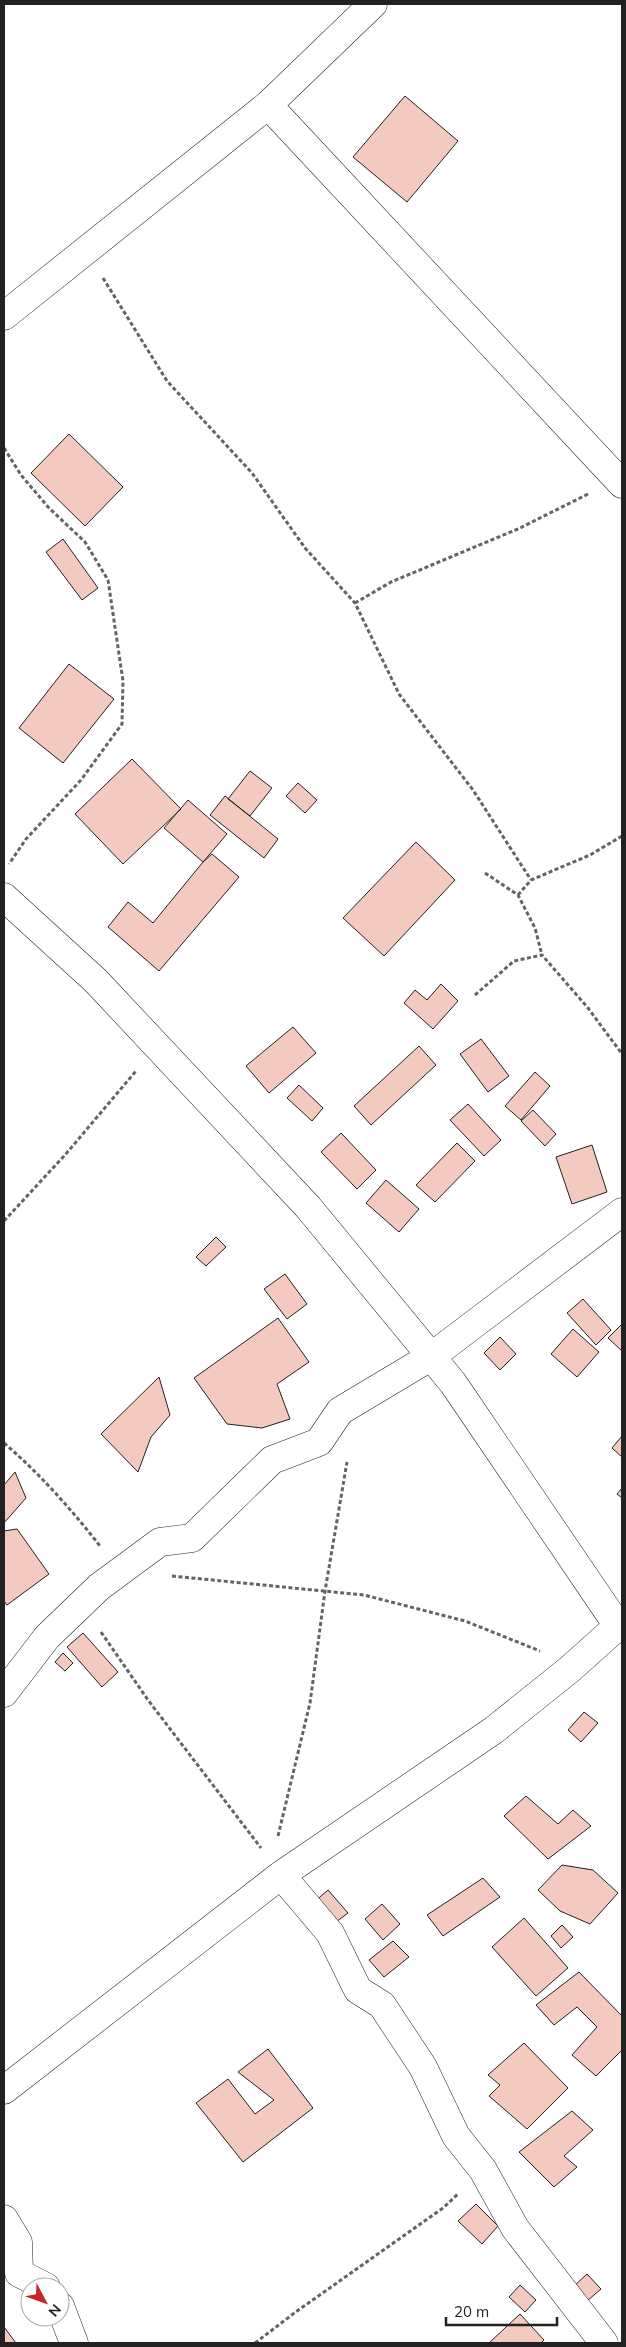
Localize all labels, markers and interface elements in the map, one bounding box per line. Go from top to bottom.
north arrow [20,2277,70,2327]
scale bar [446,2294,557,2326]
text: N [45,2301,65,2320]
text: 20 m [454,2302,489,2321]

